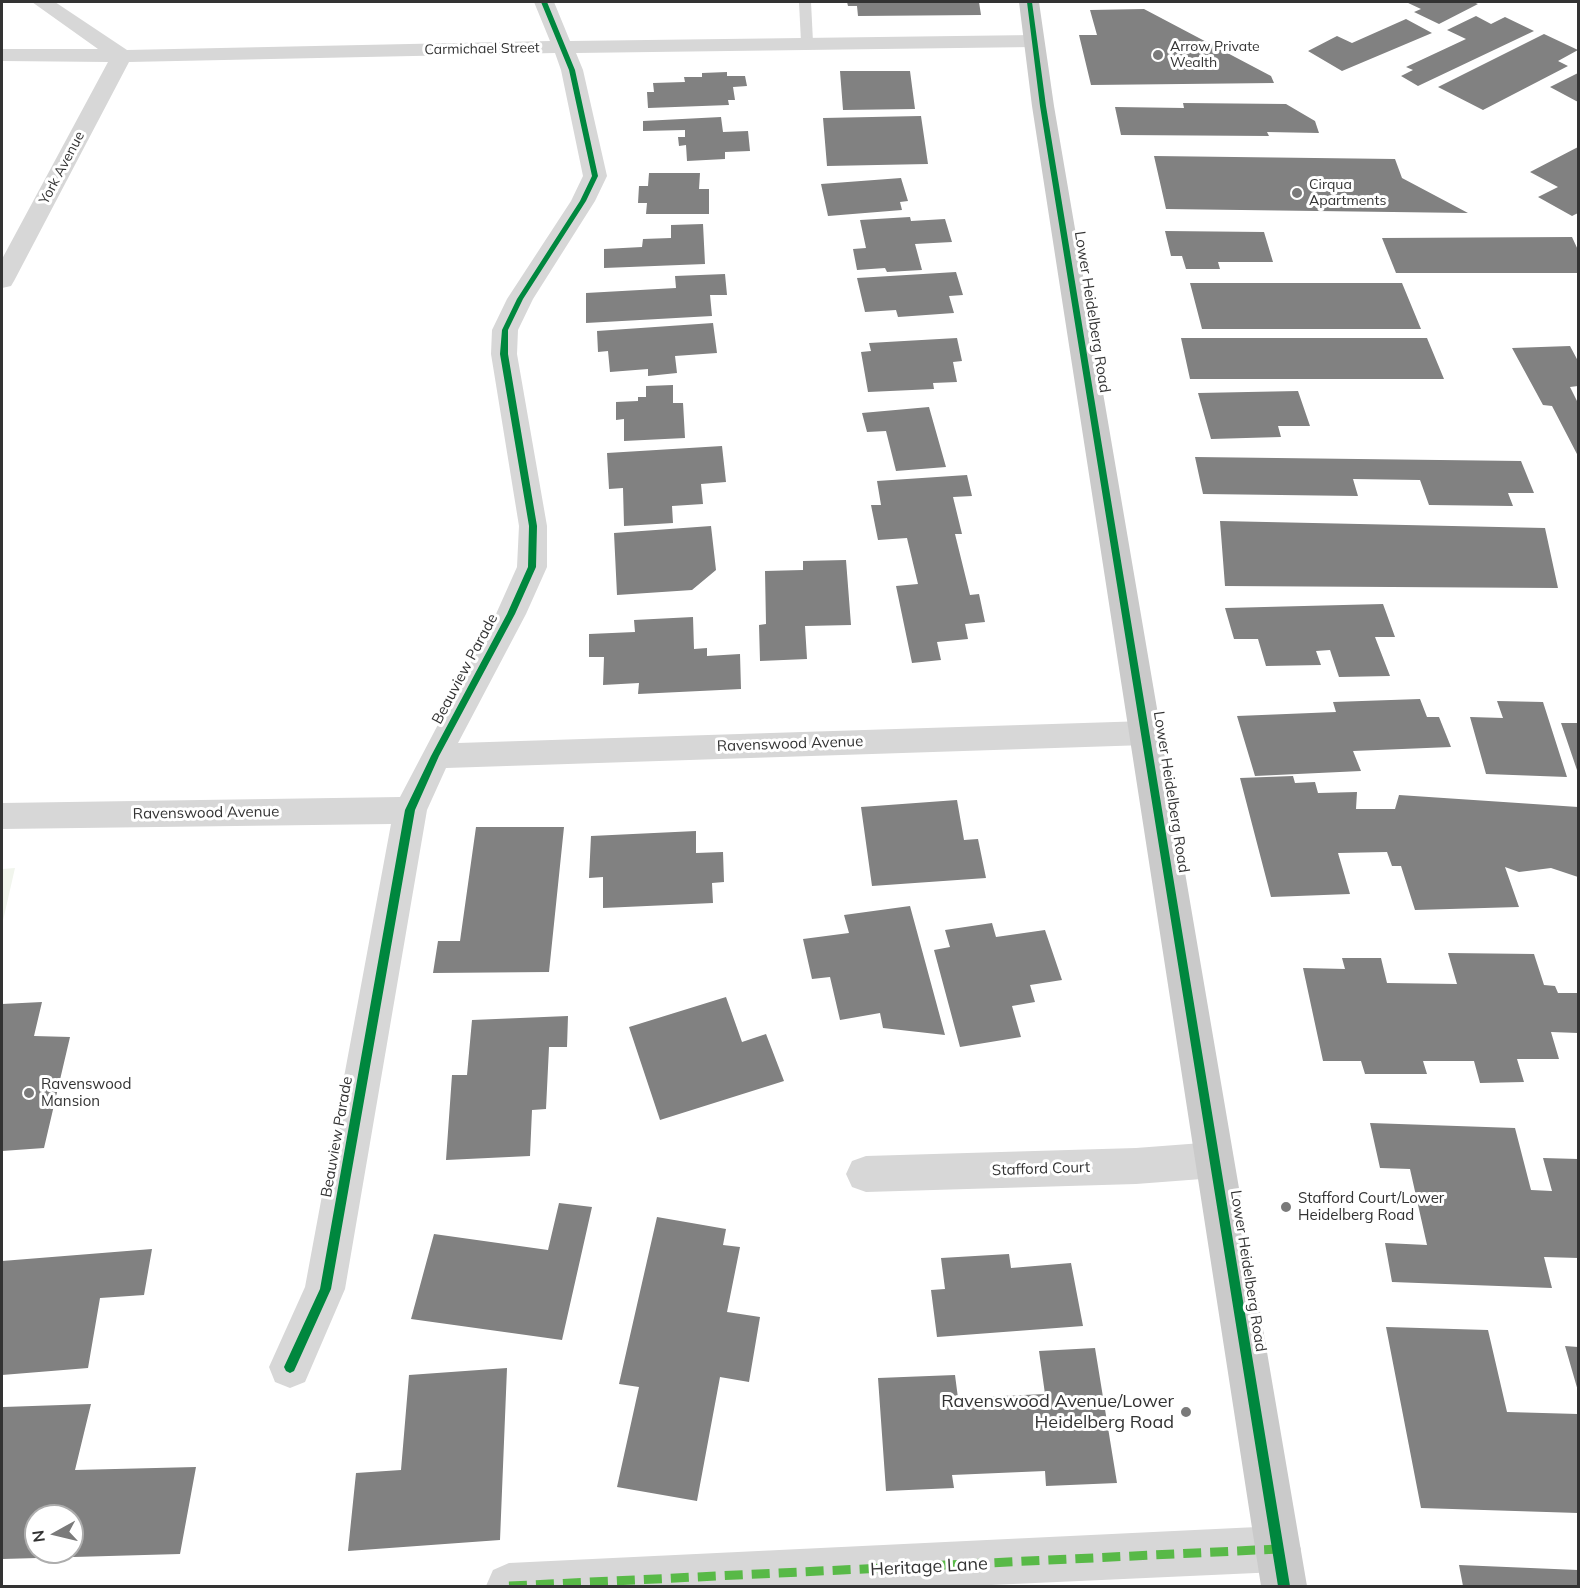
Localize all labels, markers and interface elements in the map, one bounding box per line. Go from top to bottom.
place label: Arrow Private Wealth [1170,39,1260,72]
street label: Carmichael Street [424,40,540,58]
marker: Arrow Private Wealth [1151,48,1165,62]
street label: York Avenue [36,129,88,207]
place label: Cirqua Apartments [1309,177,1386,210]
marker: Cirqua Apartments [1290,186,1304,200]
street label: Lower Heidelberg Road [1070,230,1114,394]
street label: Beauview Parade [428,611,502,727]
street label: Lower Heidelberg Road [1149,710,1193,874]
street label: Ravenswood Avenue [716,732,864,756]
street label: Ravenswood Avenue [133,803,279,823]
place label: Ravenswood Mansion [41,1075,131,1110]
street label: Beauview Parade [318,1075,356,1199]
marker: Ravenswood Mansion [22,1086,36,1100]
street label: Stafford Court [992,1158,1090,1180]
street label: Lower Heidelberg Road [1226,1189,1270,1353]
place label: Stafford Court/Lower Heidelberg Road [1298,1189,1444,1224]
marker: Stafford Court/Lower Heidelberg Road [1279,1200,1293,1214]
place label: Ravenswood Avenue/Lower Heidelberg Road [941,1391,1174,1434]
marker: Ravenswood Avenue/Lower Heidelberg Road [1179,1405,1193,1419]
north arrow [24,1504,84,1564]
text: N [27,1529,49,1544]
street label: Heritage Lane [870,1553,988,1581]

